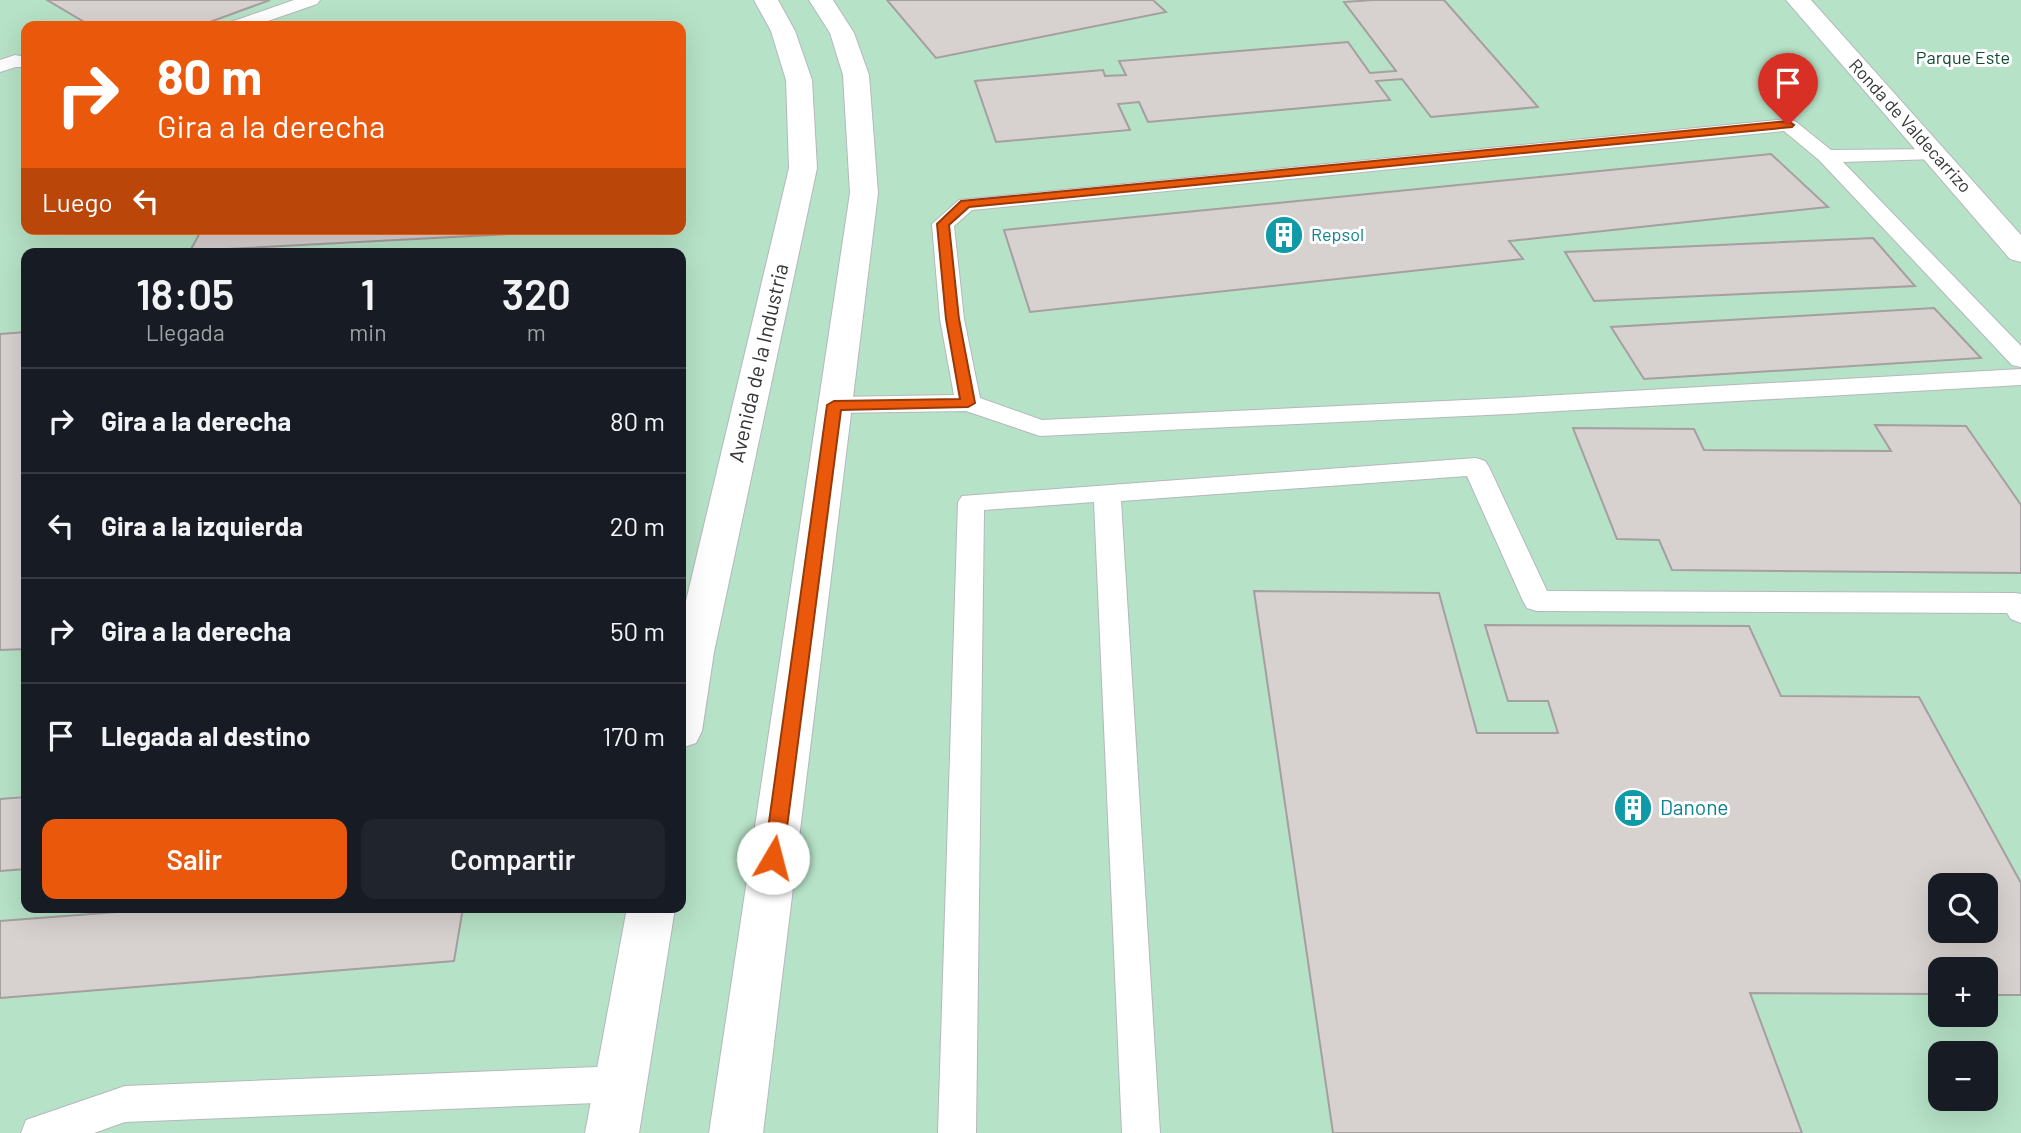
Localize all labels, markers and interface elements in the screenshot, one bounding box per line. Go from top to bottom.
text: 80 m [157,46,262,105]
park label: Parque Este [1916,46,2010,68]
icon: right [42,49,133,140]
pin [1758,53,1818,125]
street label: Ronda de Valdecarrizo [1845,54,1977,197]
icon: arrive [1769,64,1807,102]
text: Gira a la derecha [157,106,385,144]
icon: left [127,182,165,220]
text: Luego [42,186,113,217]
building icon: Repsol [1263,214,1305,256]
place label: Repsol [1311,223,1364,245]
street label: Avenida de la Industria [722,261,793,465]
text: 18:05 [136,268,234,318]
text: 1 [361,268,375,318]
text: 320 [502,268,571,318]
text: Llegada [146,318,225,346]
text: min [349,318,387,346]
text: m [527,318,546,346]
icon: right [42,402,80,440]
text: Gira a la derecha [101,405,291,436]
text: 80 m [610,405,665,436]
icon: left [42,507,80,545]
text: Gira a la izquierda [101,510,303,541]
text: 20 m [610,510,665,541]
icon: right [42,612,80,650]
text: Gira a la derecha [101,615,291,646]
text: 50 m [610,615,665,646]
icon: arrive [42,717,80,755]
text: Llegada al destino [101,720,310,751]
text: 170 m [602,720,665,751]
building icon: Danone [1612,787,1654,829]
place label: Danone [1660,794,1729,819]
button: Salir [42,819,347,899]
button: Compartir [361,819,665,899]
position arrow [736,821,810,895]
map controls [1928,873,1998,1111]
button: search [1928,873,1998,943]
button: + [1928,957,1998,1027]
button: − [1928,1041,1998,1111]

